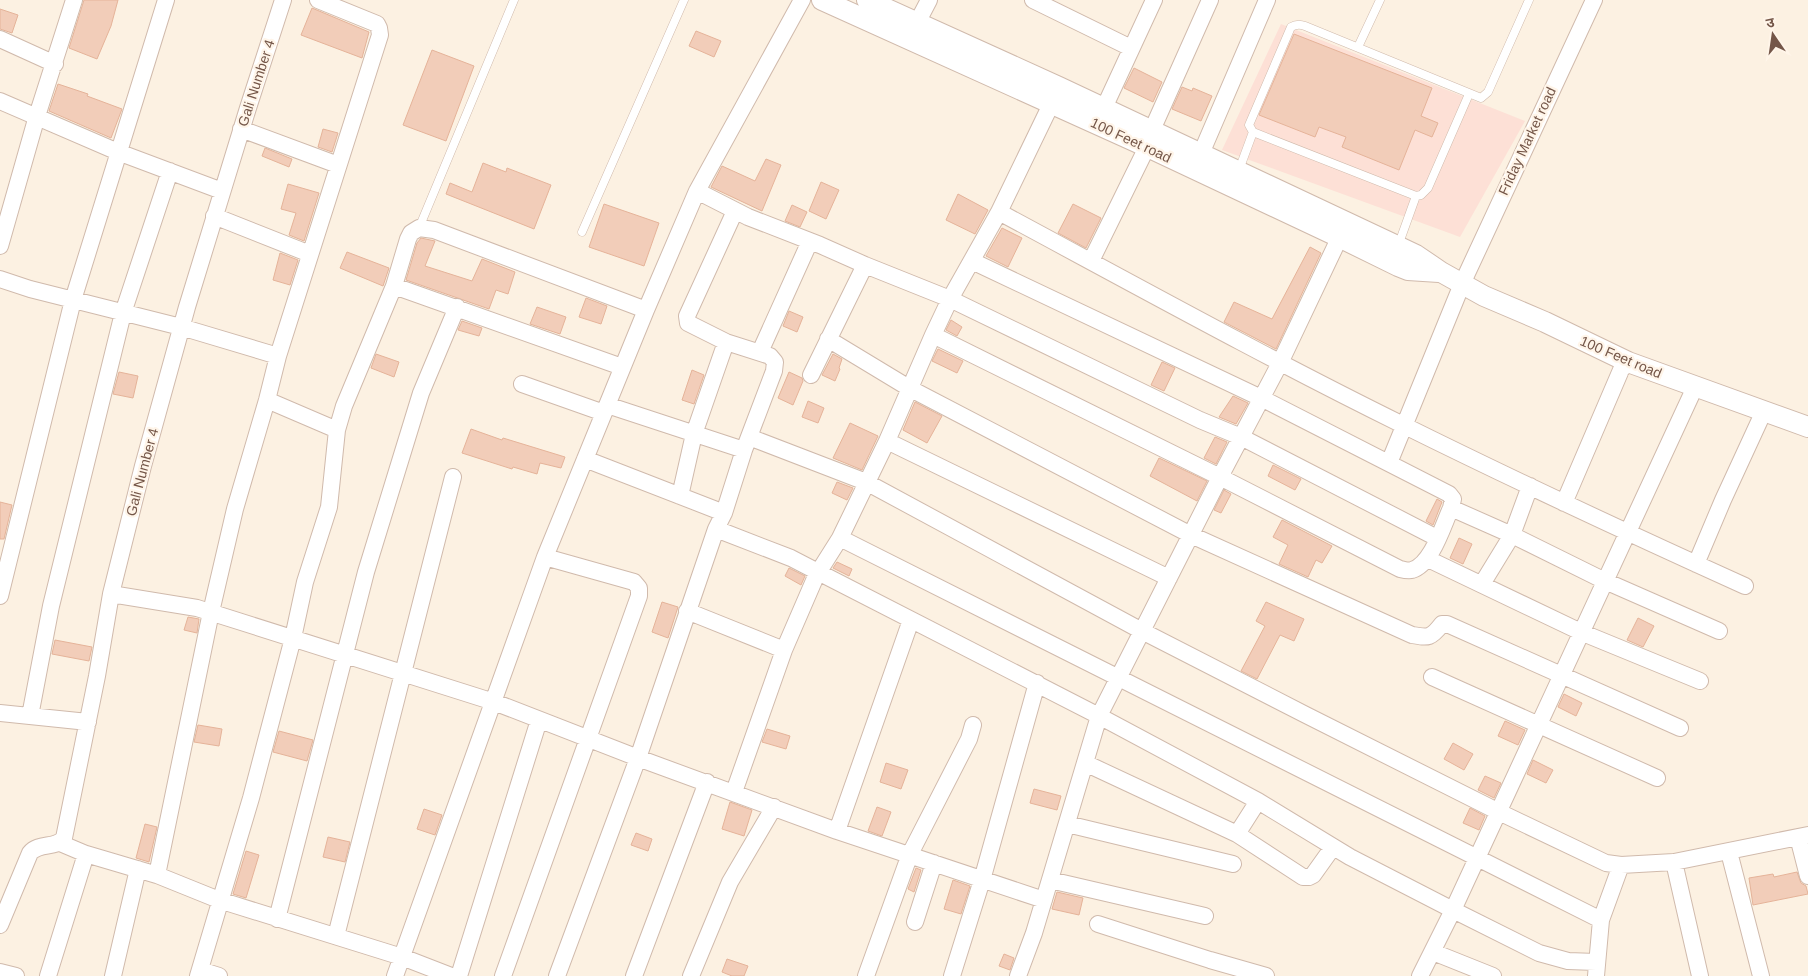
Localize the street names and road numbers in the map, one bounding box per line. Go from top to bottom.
street label: Gali Number 4 [234,37,278,128]
street label: Friday Market road [1495,84,1559,198]
street label: 100 Feet road [1088,114,1174,166]
street label: 100 Feet road [1578,333,1664,381]
street label: Gali Number 4 [123,426,161,518]

